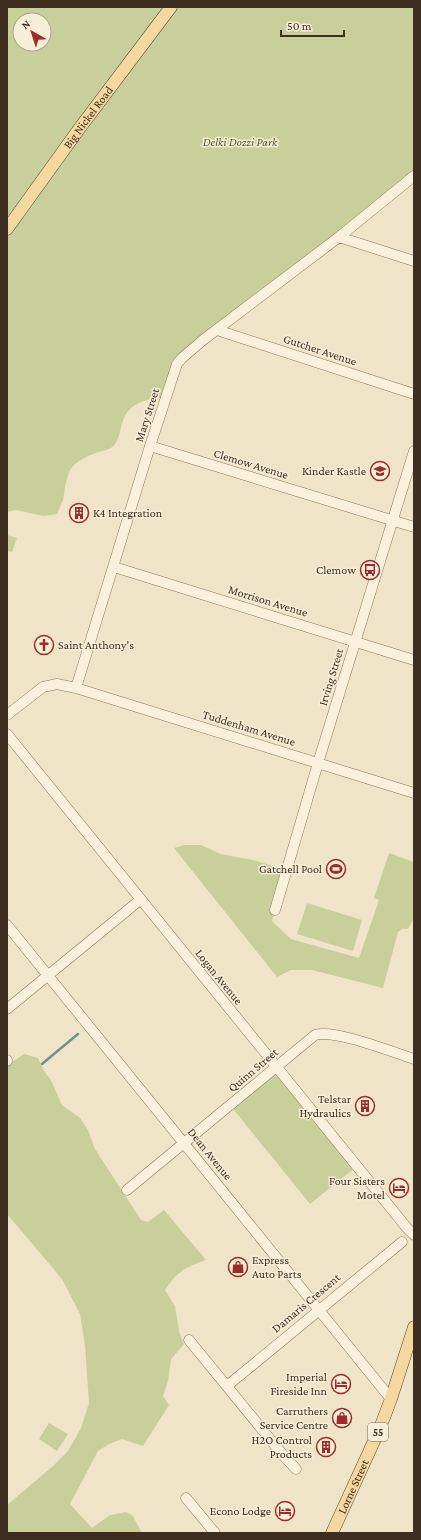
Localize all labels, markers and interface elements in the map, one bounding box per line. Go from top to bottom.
north arrow [12,12,52,52]
scale bar [281,12,344,38]
text: N [19,17,33,31]
text: 50 m [287,19,312,33]
street label: Big Nickel Road [60,83,116,151]
park label: Delki Dozzi Park [203,135,278,149]
street label: Gutcher Avenue [282,332,358,368]
street label: Mary Street [132,385,163,444]
street label: Clemow Avenue [212,446,290,482]
school or university icon: Kinder Kastle [369,460,391,482]
place label: Kinder Kastle [302,464,366,478]
building icon: K4 Integration [68,502,90,524]
place label: K4 Integration [93,506,163,520]
bus stop icon: Clemow [359,559,381,581]
place label: Clemow [316,563,356,577]
street label: Morrison Avenue [227,582,309,620]
church icon: Saint Anthony's [33,634,55,656]
place label: Saint Anthony's [58,638,134,652]
street label: Irving Street [316,646,347,707]
street label: Tuddenham Avenue [201,707,297,749]
sports icon: Gatchell Pool [325,858,347,880]
place label: Gatchell Pool [259,862,322,876]
street label: Logan Avenue [192,946,246,1008]
street label: Quinn Street [225,1044,282,1095]
place label: Telstar Hydraulics [299,1092,352,1120]
building icon: Telstar Hydraulics [354,1095,376,1117]
street label: Dean Avenue [185,1125,235,1183]
place label: Four Sisters Motel [329,1174,385,1202]
hotel icon: Four Sisters Motel [388,1177,410,1199]
place label: Express Auto Parts [252,1253,302,1281]
shop icon: Express Auto Parts [227,1256,249,1278]
street label: Damaris Crescent [269,1270,344,1336]
place label: Imperial Fireside Inn [271,1370,328,1398]
hotel icon: Imperial Fireside Inn [330,1373,352,1395]
place label: Carruthers Service Centre [260,1404,328,1432]
shop icon: Carruthers Service Centre [331,1407,353,1429]
road number: 55 [368,1423,388,1441]
place label: H2O Control Products [252,1433,312,1461]
building icon: H2O Control Products [315,1436,337,1458]
street label: Lorne Street [335,1456,372,1516]
hotel icon: Econo Lodge [274,1500,296,1522]
place label: Econo Lodge [210,1504,271,1518]

